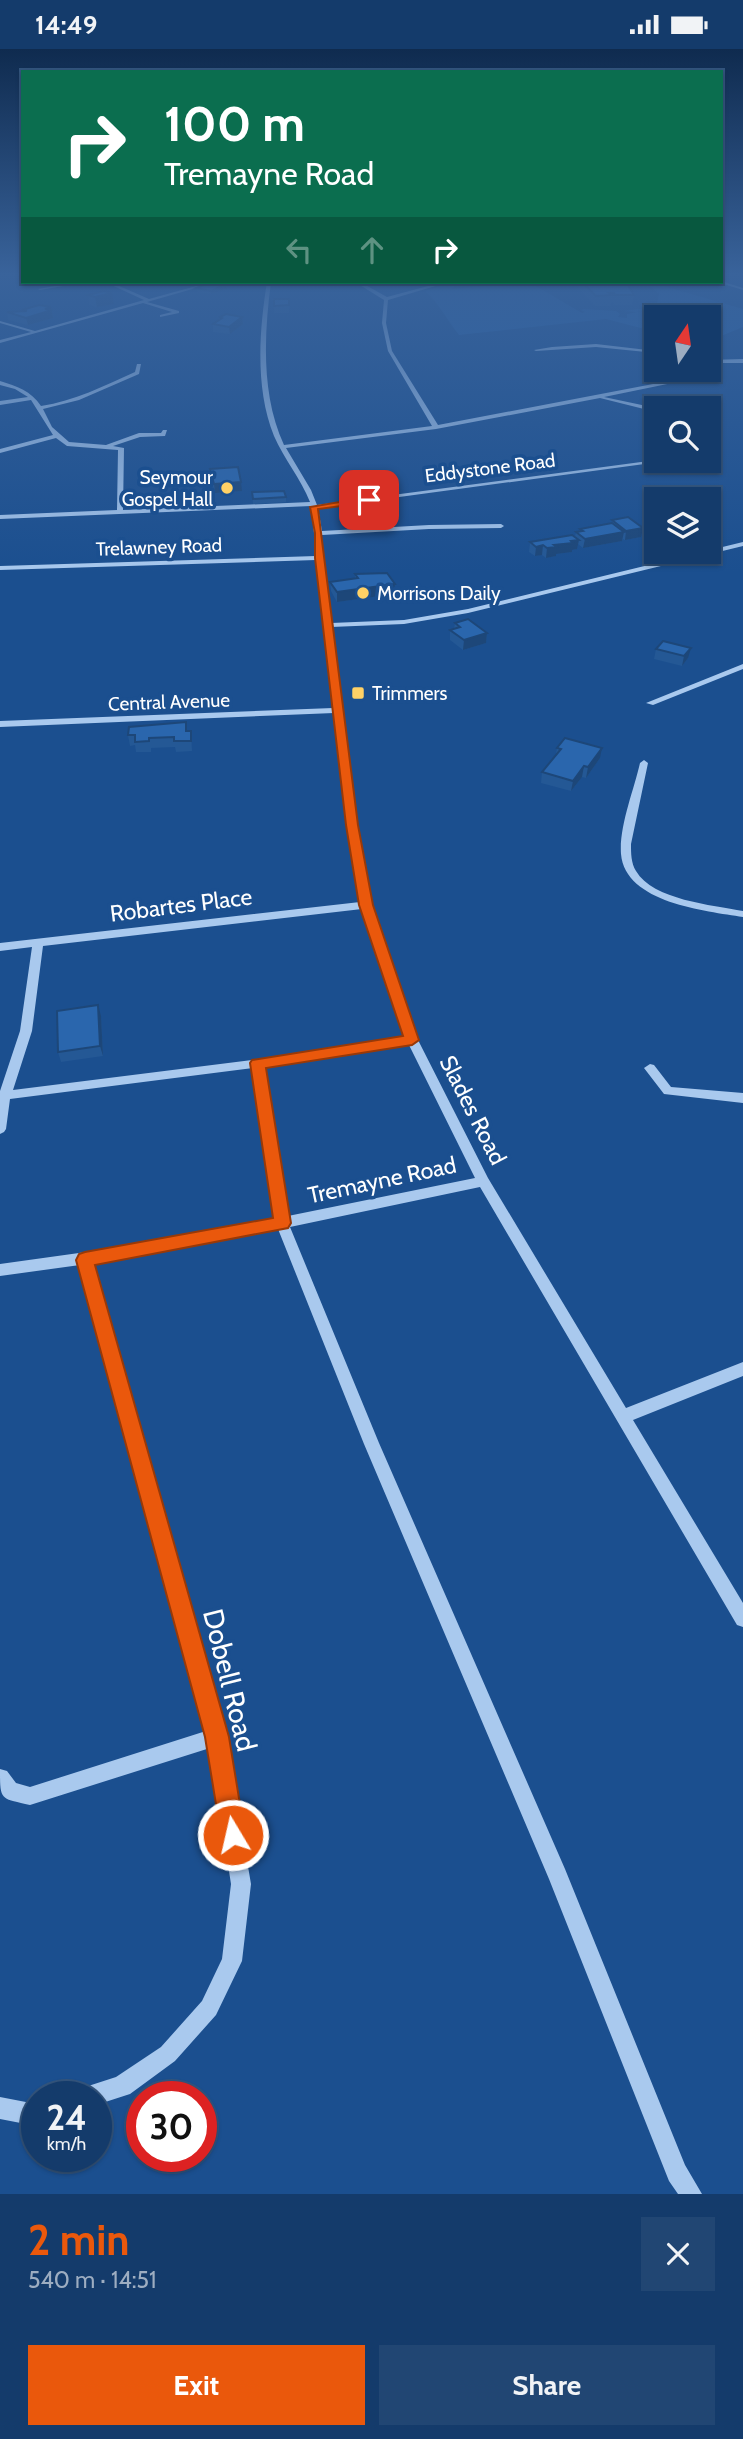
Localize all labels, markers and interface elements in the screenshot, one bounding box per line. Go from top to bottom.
text: 14:49 [35,9,97,41]
text: 100 m [164,94,305,153]
icon: right [49,98,140,189]
text: Tremayne Road [164,154,374,193]
icon: left [280,231,318,269]
icon: ahead [353,231,391,269]
icon: right [426,231,464,269]
north arrow [644,305,721,381]
map controls [644,305,721,564]
button: search [644,396,721,473]
street label: Eddystone Road [423,449,557,487]
place label: Seymour Gospel Hall [122,466,214,511]
pin [339,470,399,530]
marker: Seymour Gospel Hall [219,480,235,496]
icon: arrive [350,481,388,519]
button: layers [644,487,721,564]
street label: Trelawney Road [95,533,223,561]
place label: Morrisons Daily [377,582,501,605]
marker: Morrisons Daily [355,585,371,601]
place label: Trimmers [372,682,448,705]
marker: Trimmers [350,685,366,701]
street label: Central Avenue [108,688,231,716]
street label: Robartes Place [108,882,254,928]
street label: Slades Road [434,1051,512,1169]
street label: Tremayne Road [305,1151,459,1209]
street label: Dobell Road [196,1605,264,1755]
position arrow [196,1798,270,1872]
speed limit sign: 30 [126,2081,217,2172]
text: 24 [46,2096,87,2139]
text: km/h [47,2133,86,2155]
text: 2 min [28,2214,129,2266]
button: close [641,2217,715,2291]
text: 540 m · 14:51 [28,2266,156,2294]
button: Exit [28,2345,365,2425]
button: Share [379,2345,715,2425]

